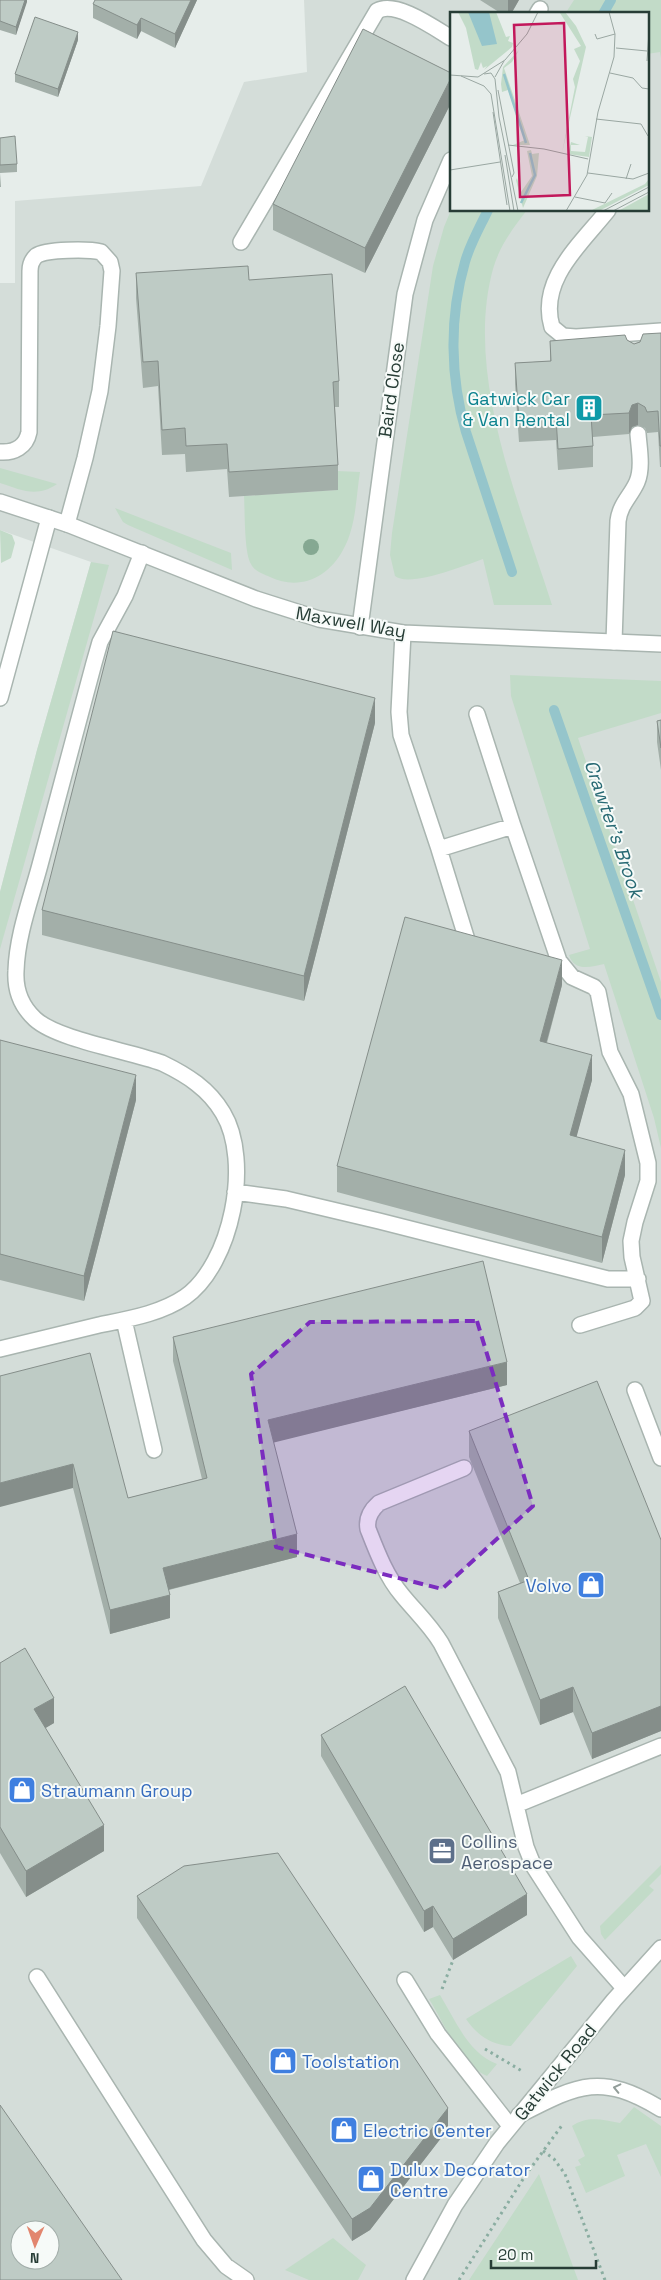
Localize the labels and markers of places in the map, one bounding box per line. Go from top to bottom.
place label: Gatwick Car & Van Rental [462,387,570,431]
building icon: Gatwick Car & Van Rental [574,393,604,423]
shop icon: Volvo [576,1570,606,1600]
place label: Volvo [526,1574,572,1597]
shop icon: Straumann Group [7,1775,37,1805]
place label: Straumann Group [41,1779,193,1802]
place label: Collins Aerospace [461,1830,553,1874]
office icon: Collins Aerospace [427,1836,457,1866]
shop icon: Toolstation [268,2046,298,2076]
place label: Toolstation [302,2050,400,2073]
shop icon: Electric Center [329,2115,359,2145]
place label: Electric Center [363,2119,492,2142]
place label: Dulux Decorator Centre [390,2158,530,2202]
shop icon: Dulux Decorator Centre [356,2164,386,2194]

